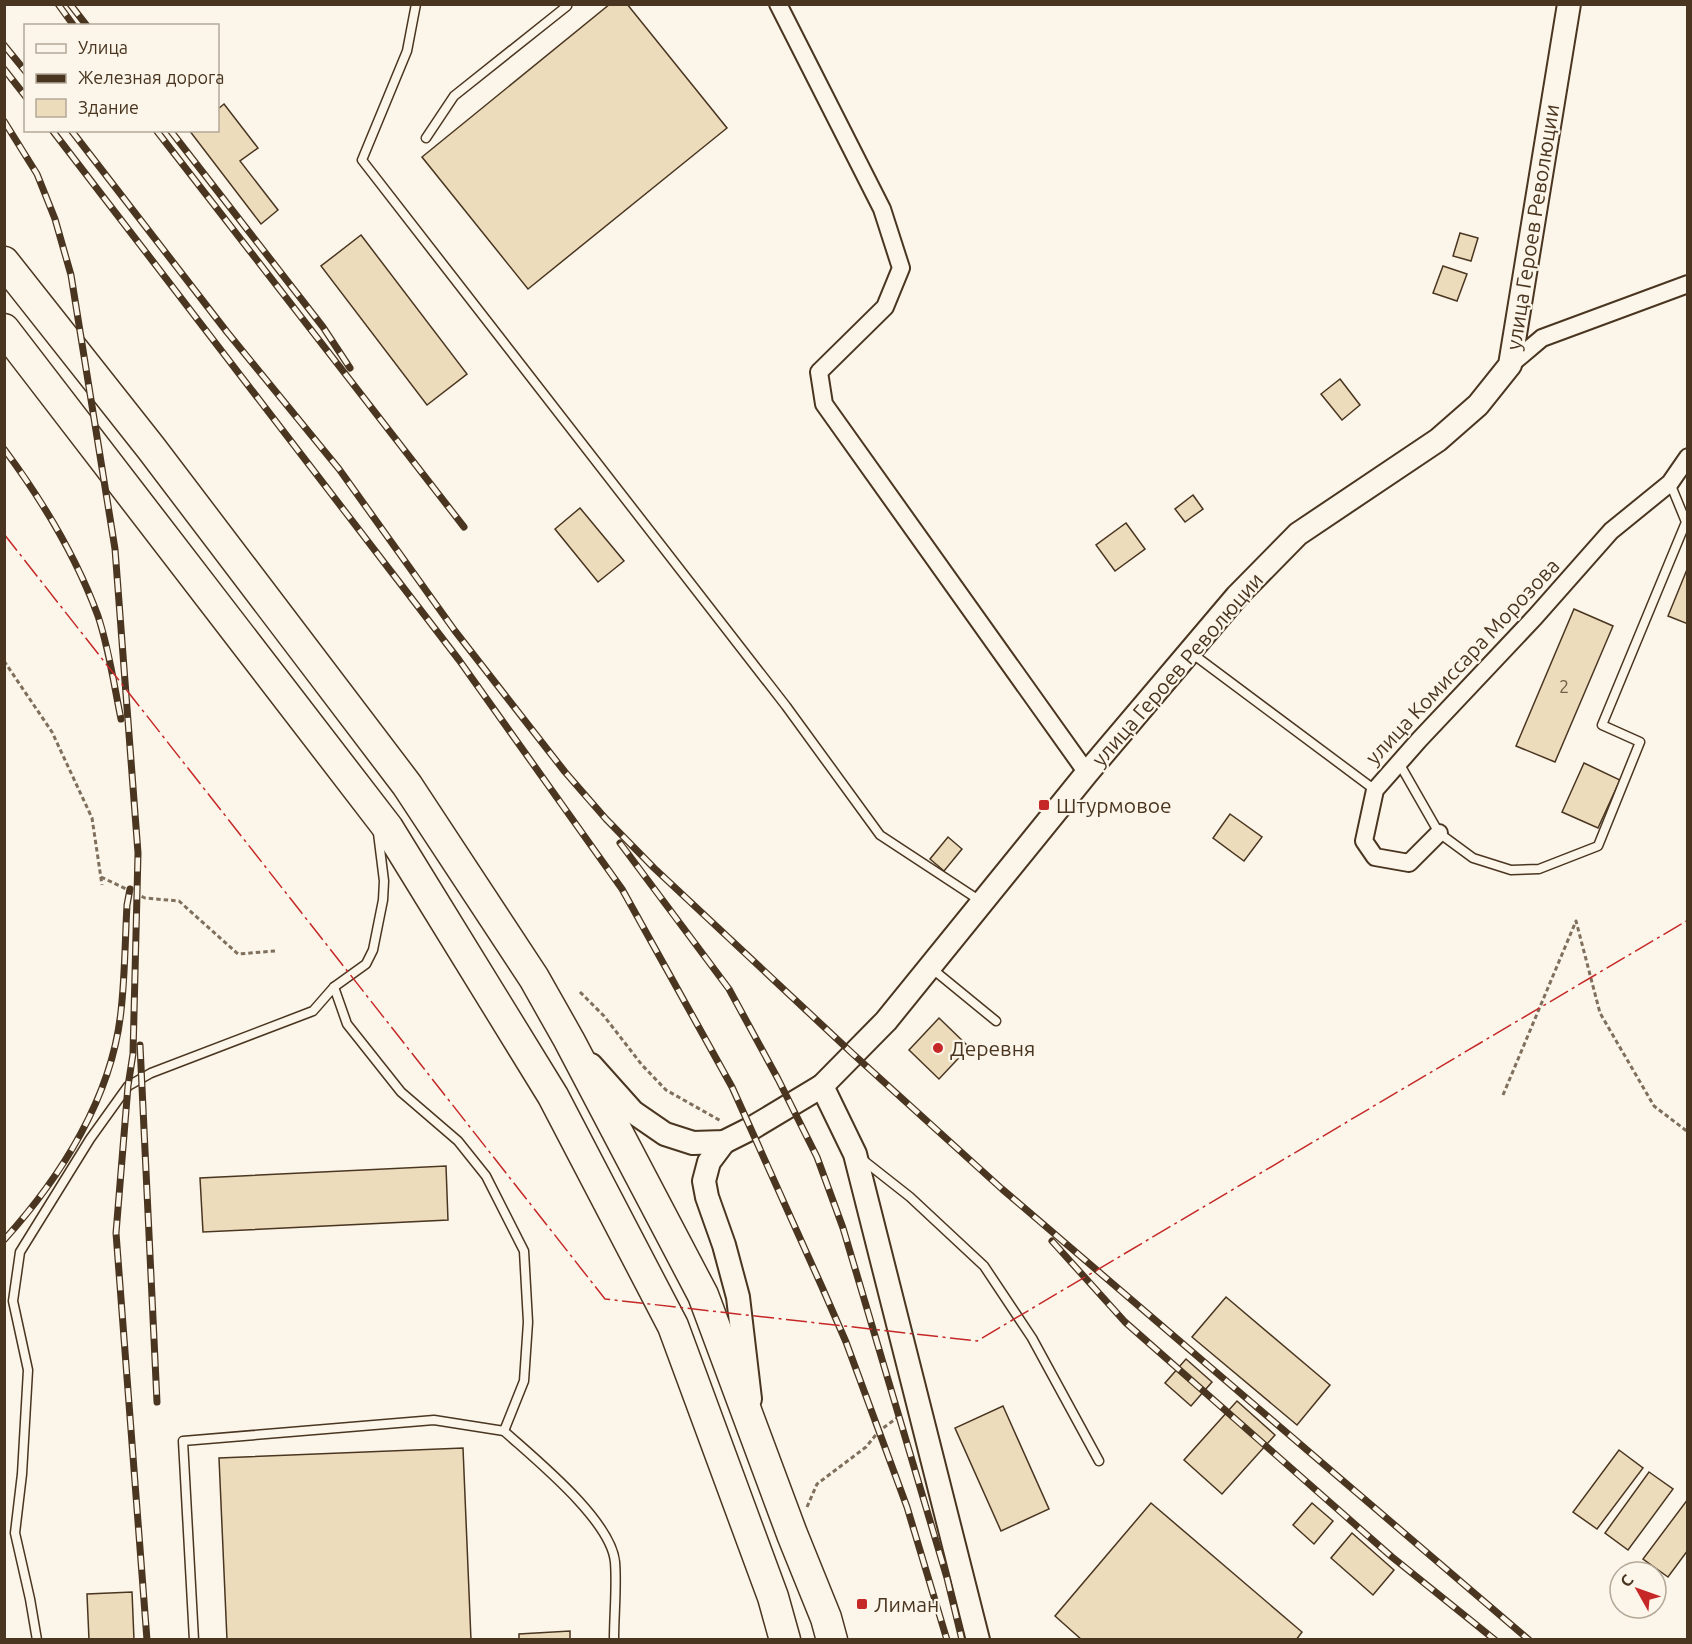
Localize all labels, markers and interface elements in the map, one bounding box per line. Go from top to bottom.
legend [24,24,219,132]
text: Улица [78,37,128,57]
text: Железная дорога [78,67,225,87]
text: Здание [78,97,139,117]
street label: улица Героев Революции [1501,102,1563,352]
street label: улица Комиссара Морозова [1360,553,1564,769]
street label: улица Героев Революции [1086,567,1268,771]
house number: 2 [1559,676,1569,696]
place label: Штурмовое [1056,793,1172,817]
marker: Штурмовое [1037,798,1051,812]
place label: Деревня [950,1036,1035,1060]
marker: Деревня [931,1041,945,1055]
north arrow [1608,1560,1668,1620]
text: С [1616,1571,1637,1590]
place label: Лиман [874,1592,939,1616]
marker: Лиман [855,1597,869,1611]

